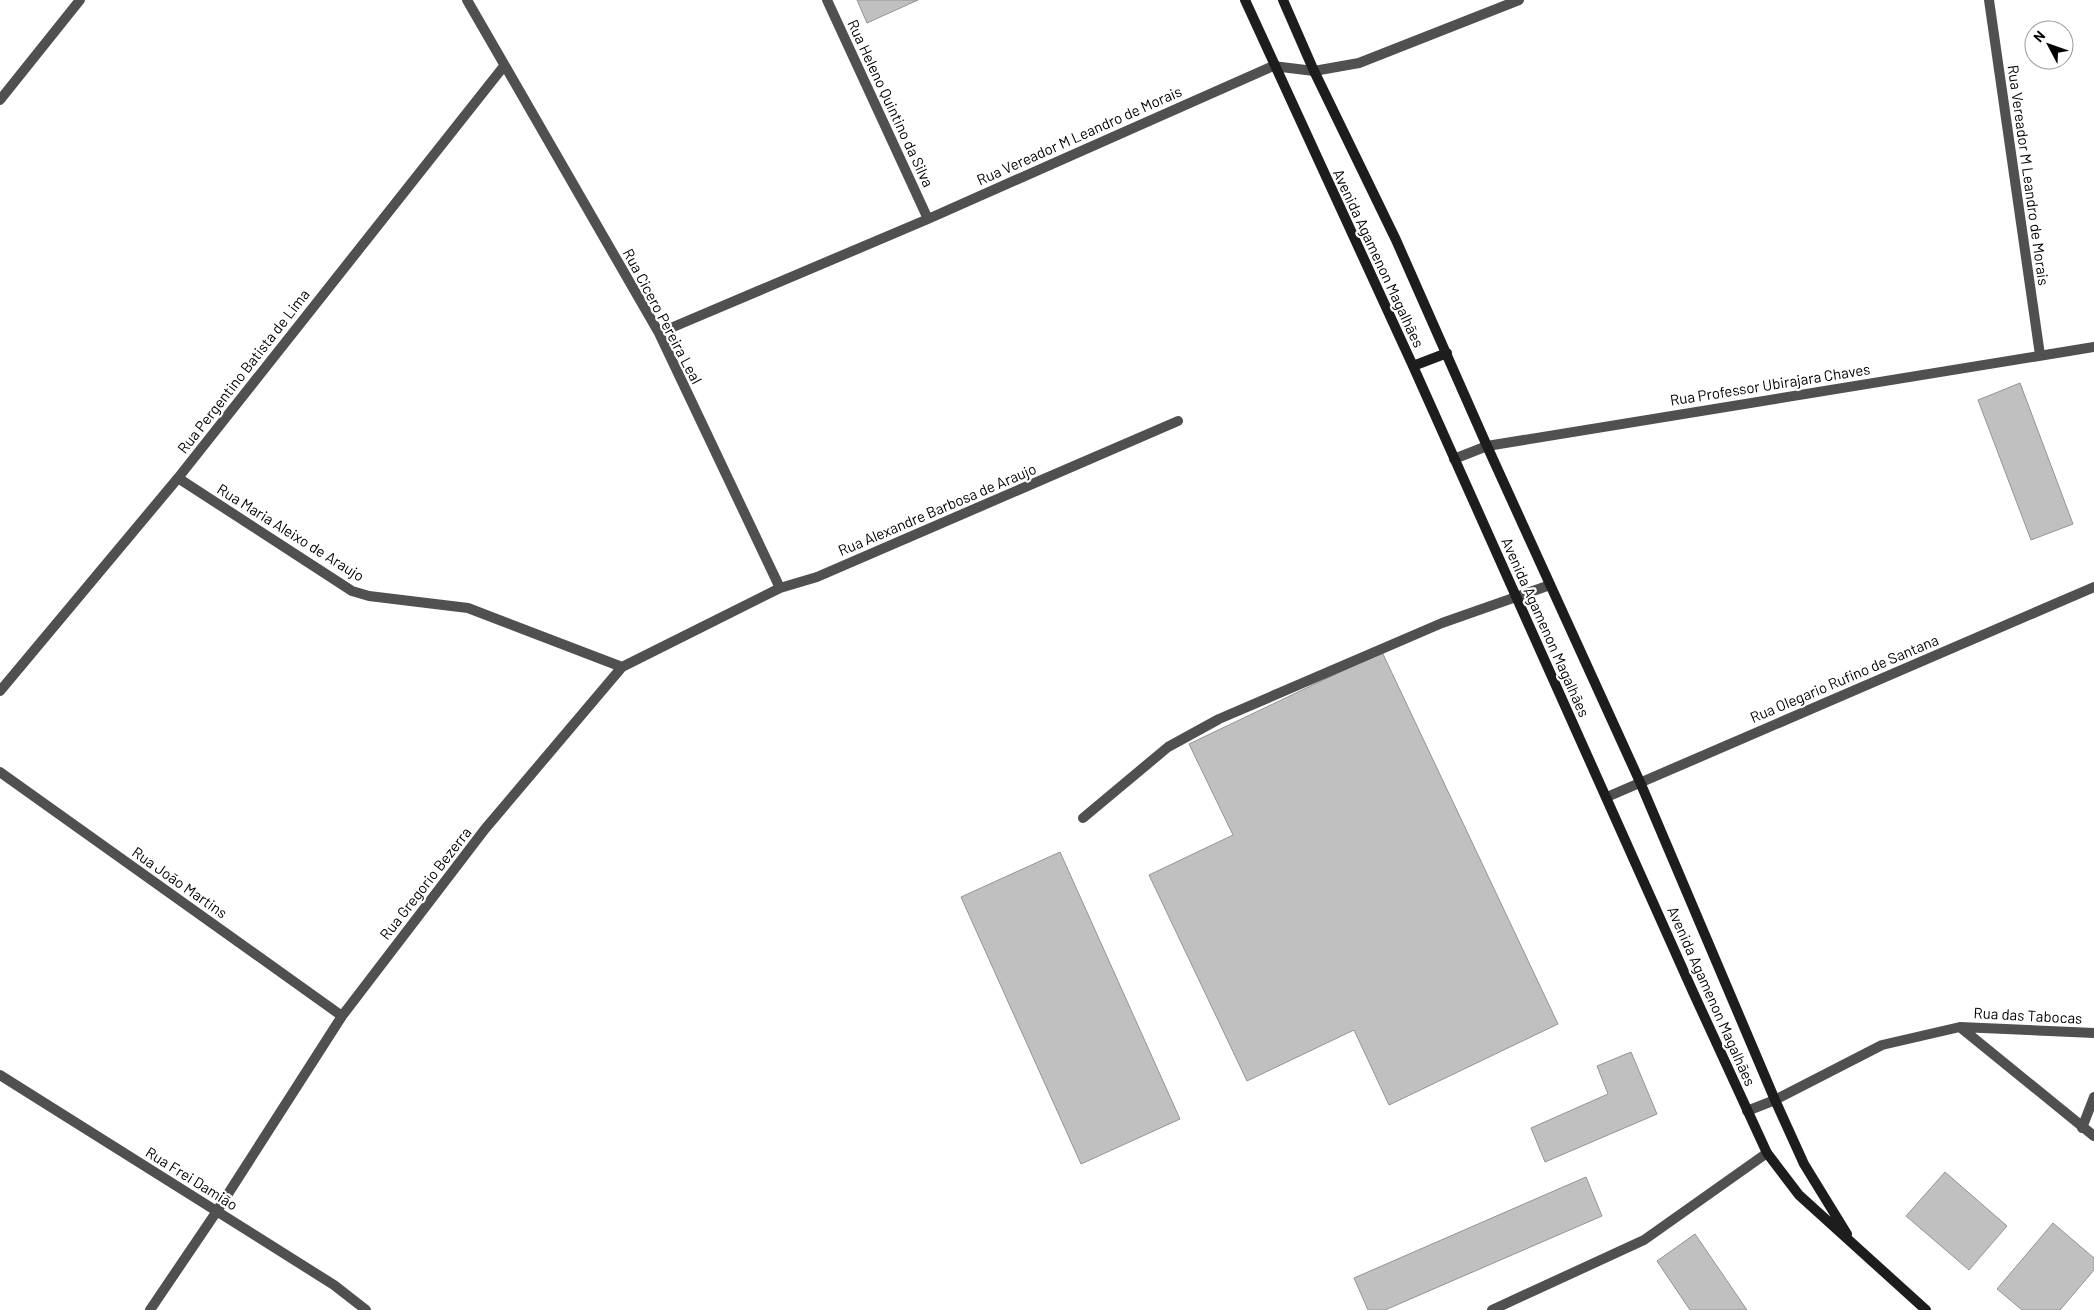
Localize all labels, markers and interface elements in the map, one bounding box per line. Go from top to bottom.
street label: Rua Heleno Quintino da Silva [844,16,938,190]
north arrow [2024,20,2074,70]
text: N [2029,27,2048,45]
street label: Rua Vereador M Leandro de Morais [2005,64,2053,286]
street label: Rua Vereador M Leandro de Morais [974,82,1184,188]
street label: Avenida Agamenon Magalhães [1330,166,1428,350]
street label: Rua Cicero Pereira Leal [620,245,706,387]
street label: Rua Pergentino Batista de Lima [173,285,313,457]
street label: Rua Professor Ubirajara Chaves [1669,359,1871,409]
street label: Rua Alexandre Barbosa de Araujo [835,459,1039,559]
street label: Rua Maria Aleixo de Araujo [214,479,368,585]
street label: Avenida Agamenon Magalhães [1498,534,1594,720]
street label: Rua Olegario Rufino de Santana [1747,630,1941,726]
street label: Rua Gregorio Bezerra [376,823,474,943]
street label: Rua João Martins [129,842,231,922]
street label: Avenida Agamenon Magalhães [1664,903,1760,1089]
street label: Rua das Tabocas [1973,1003,2083,1027]
street label: Rua Frei Damião [143,1142,241,1214]

